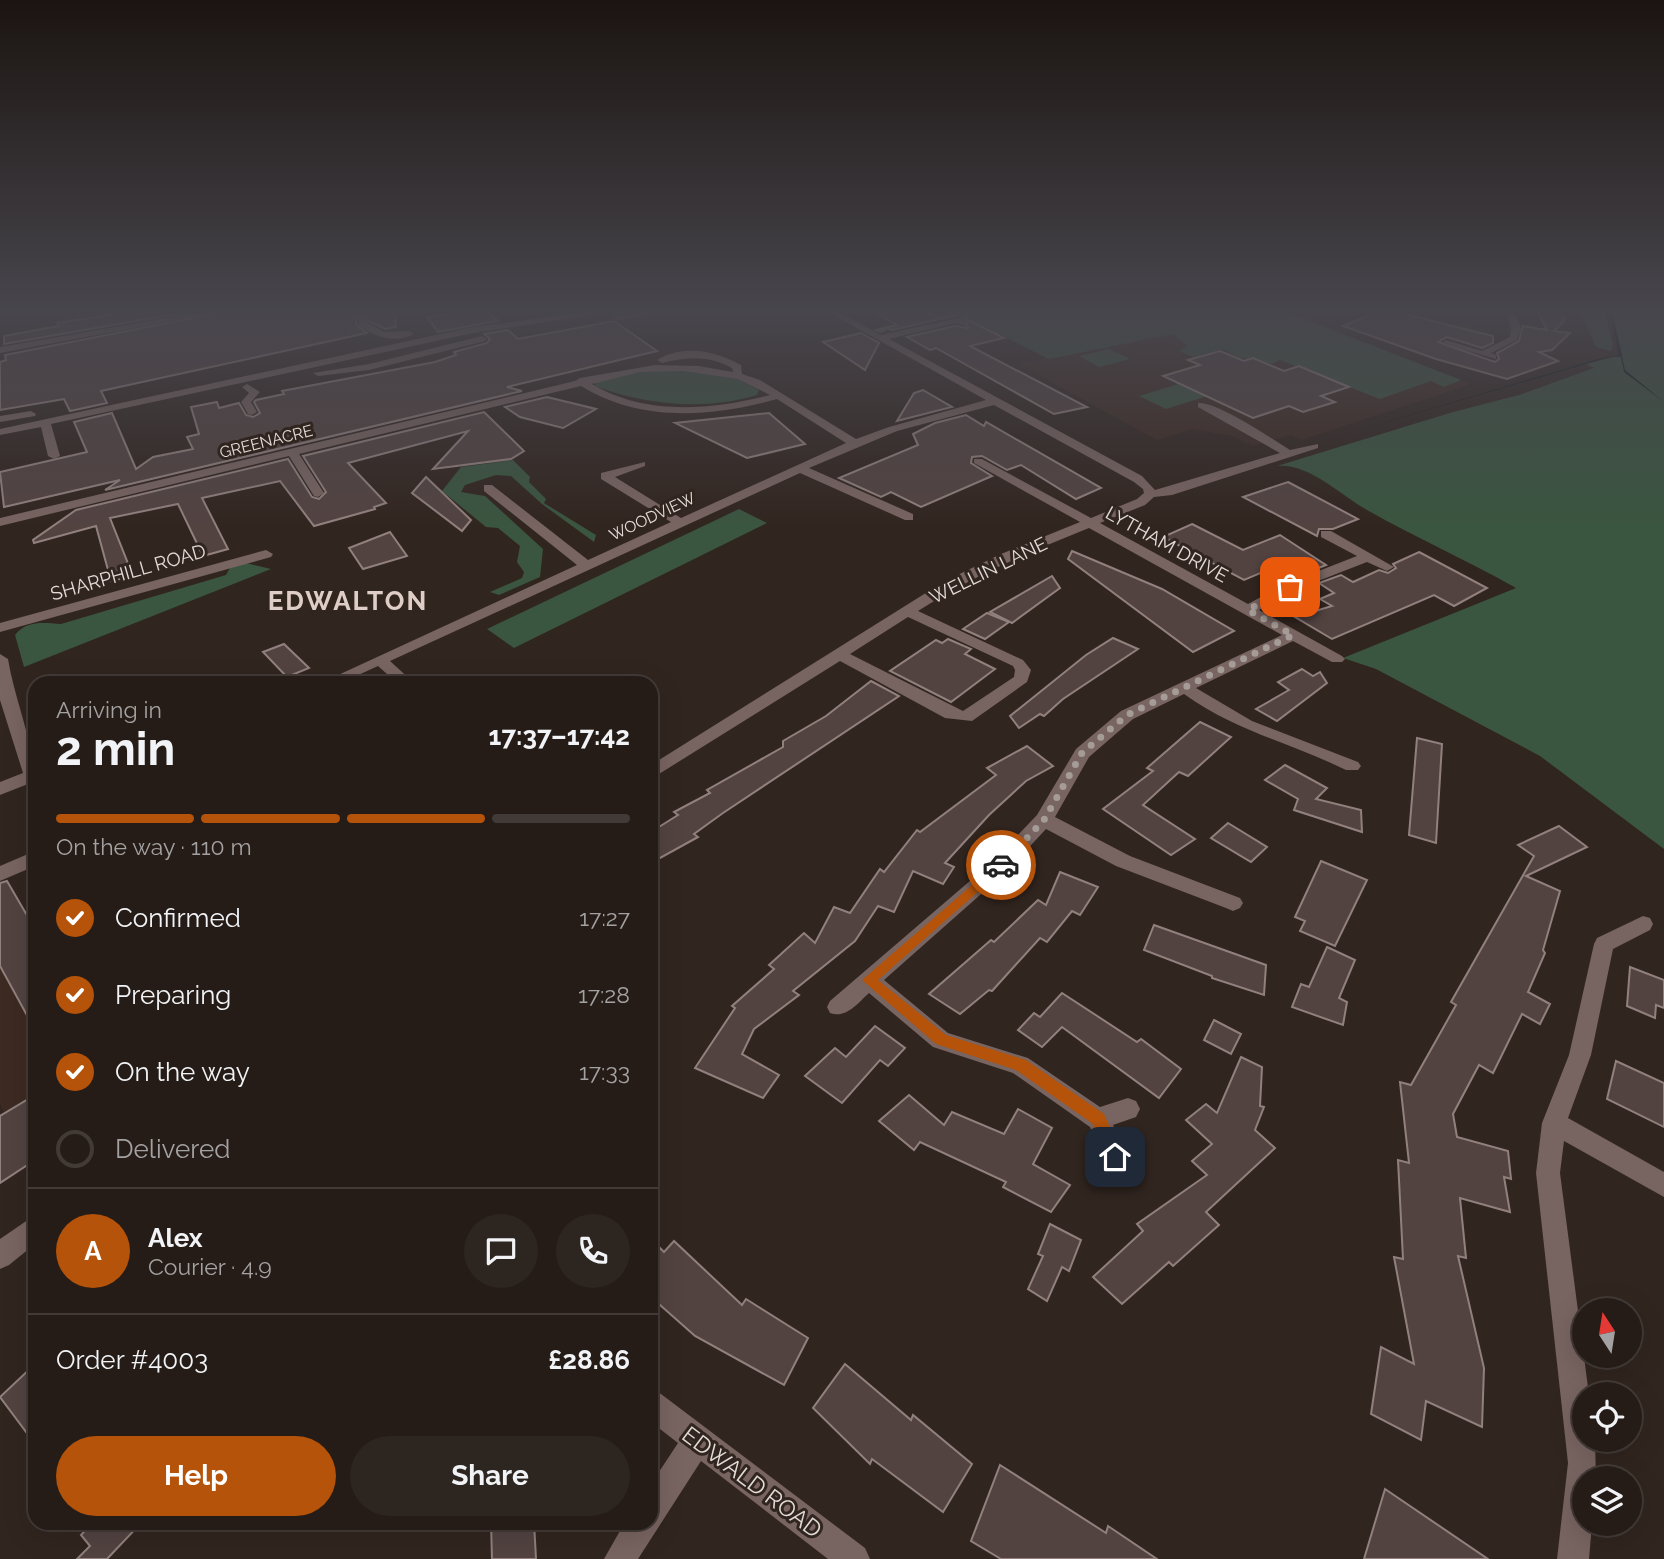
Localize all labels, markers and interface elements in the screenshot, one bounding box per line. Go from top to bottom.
street label: GREENACRE [218,421,315,462]
street label: WOODVIEW [606,488,698,545]
street label: LYTHAM DRIVE [1102,501,1232,587]
street label: WELLIN LANE [926,532,1050,608]
street label: SHARPHILL ROAD [48,539,208,605]
pin [1260,557,1320,617]
icon: bag [1271,568,1309,606]
district label: EDWALTON [268,586,428,616]
text: Arriving in [56,696,162,723]
text: 17:37–17:42 [489,721,630,751]
text: 2 min [56,722,175,776]
courier [966,830,1036,900]
text: On the way · 110 m [56,833,252,860]
icon: car [982,846,1020,884]
icon: check [56,899,94,937]
text: Confirmed [115,903,241,933]
text: 17:27 [579,904,630,931]
icon: check [56,976,94,1014]
text: Preparing [115,980,231,1010]
text: 17:28 [578,981,630,1008]
icon: check [56,1053,94,1091]
text: On the way [115,1057,250,1087]
text: 17:33 [579,1058,630,1085]
pin [1085,1127,1145,1187]
text: Delivered [115,1134,230,1164]
icon: home [1096,1138,1134,1176]
button: chat [464,1214,538,1288]
button: phone [556,1214,630,1288]
text: Alex [148,1223,203,1253]
text: A [84,1236,102,1266]
text: Courier · 4.9 [148,1253,272,1280]
north arrow [1572,1298,1642,1368]
map controls [1572,1298,1642,1536]
text: Order #4003 [56,1345,208,1375]
text: £28.86 [548,1345,630,1375]
button: locate [1572,1382,1642,1452]
street label: EDWALD ROAD [677,1420,827,1543]
button: Help [56,1436,336,1516]
button: Share [350,1436,630,1516]
button: layers [1572,1466,1642,1536]

